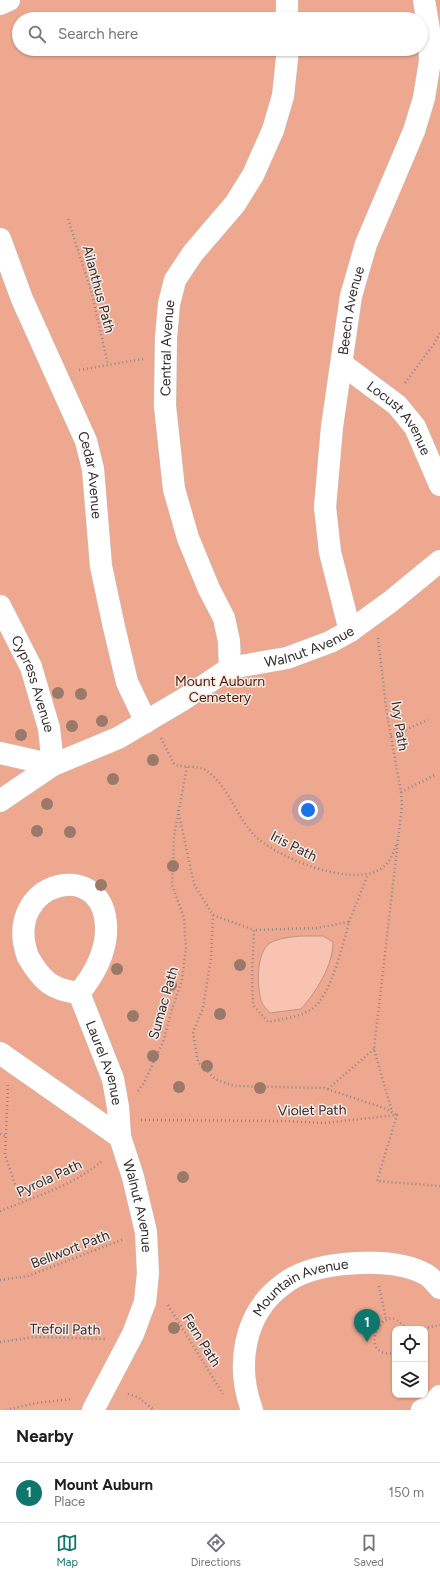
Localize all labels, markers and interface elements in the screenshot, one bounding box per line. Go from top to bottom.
search box [12,12,428,56]
icon: search [26,23,48,45]
text: Search here [58,25,138,43]
street label: Ailanthus Path [79,244,118,335]
street label: Beech Avenue [335,264,368,356]
street label: Central Avenue [157,297,179,396]
street label: Locust Avenue [363,377,434,458]
street label: Cedar Avenue [74,429,105,520]
street label: Walnut Avenue [263,622,358,671]
street label: Cypress Avenue [7,633,57,733]
park label: Mount Auburn Cemetery [175,673,265,706]
street label: Ivy Path [387,700,412,752]
your location [298,800,318,820]
street label: Iris Path [268,828,320,865]
street label: Sumac Path [145,965,182,1041]
street label: Laurel Avenue [82,1018,126,1107]
street label: Violet Path [277,1101,347,1120]
street label: Pyrola Path [14,1156,85,1201]
street label: Walnut Avenue [119,1157,155,1253]
street label: Bellwort Path [28,1227,112,1272]
street label: Mountain Avenue [249,1256,350,1320]
pin: 1 [354,1309,380,1342]
street label: Fern Path [179,1311,225,1370]
street label: Trefoil Path [30,1320,101,1339]
map controls [392,1326,428,1398]
button: locate [392,1326,428,1362]
button: layers [392,1362,428,1398]
text: Nearby [16,1426,74,1446]
text: Mount Auburn [54,1476,153,1494]
text: 1 [26,1485,32,1500]
text: 150 m [389,1485,424,1500]
text: Place [54,1494,85,1509]
tab: Map [56,1532,78,1569]
tab: Directions [191,1532,241,1569]
tab: Saved [353,1532,384,1569]

